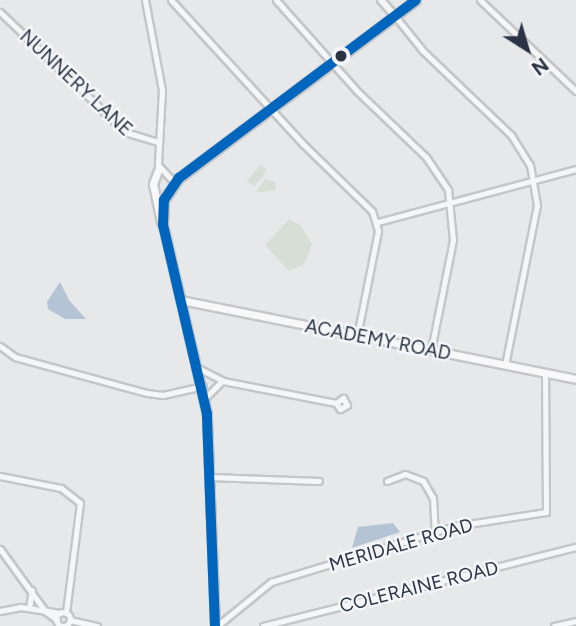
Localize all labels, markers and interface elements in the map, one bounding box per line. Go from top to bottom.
north arrow [492,14,562,84]
street label: NUNNERY LANE [15,25,137,141]
unlabelled marker [334,49,348,63]
text: N [527,53,553,80]
street label: ACADEMY ROAD [303,315,453,365]
street label: MERIDALE ROAD [326,514,476,576]
street label: COLERAINE ROAD [337,556,501,618]

